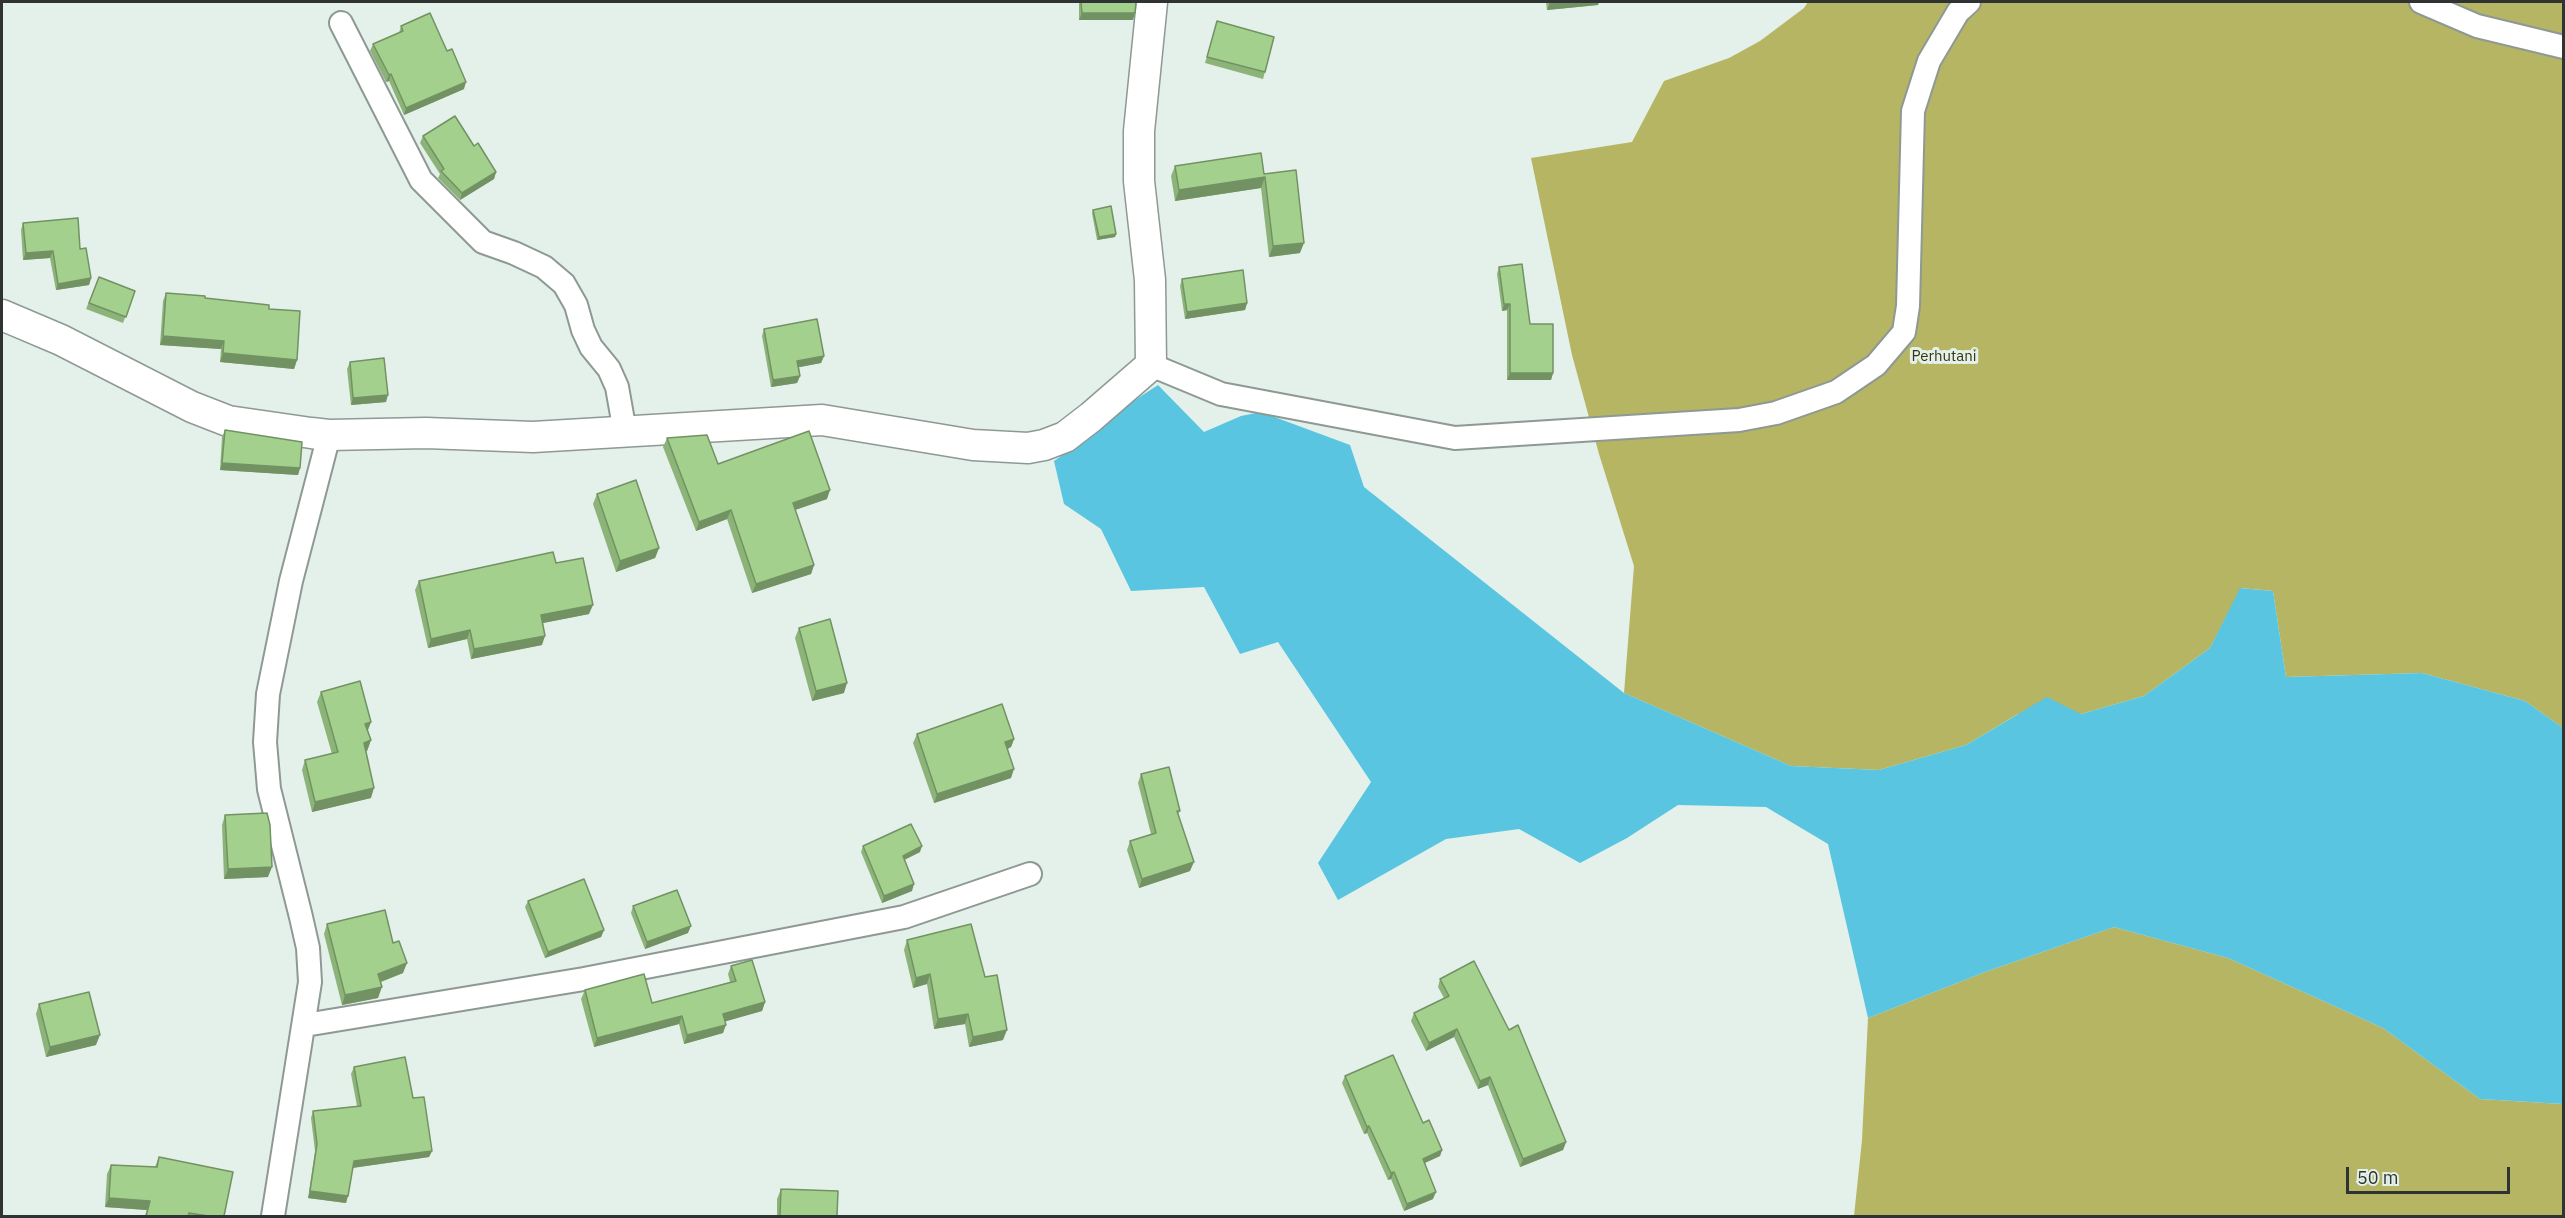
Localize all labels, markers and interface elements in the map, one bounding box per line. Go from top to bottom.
park label: Perhutani [1911,348,1977,366]
scale bar [2349,1155,2512,1193]
text: 50 m [2357,1166,2399,1189]

